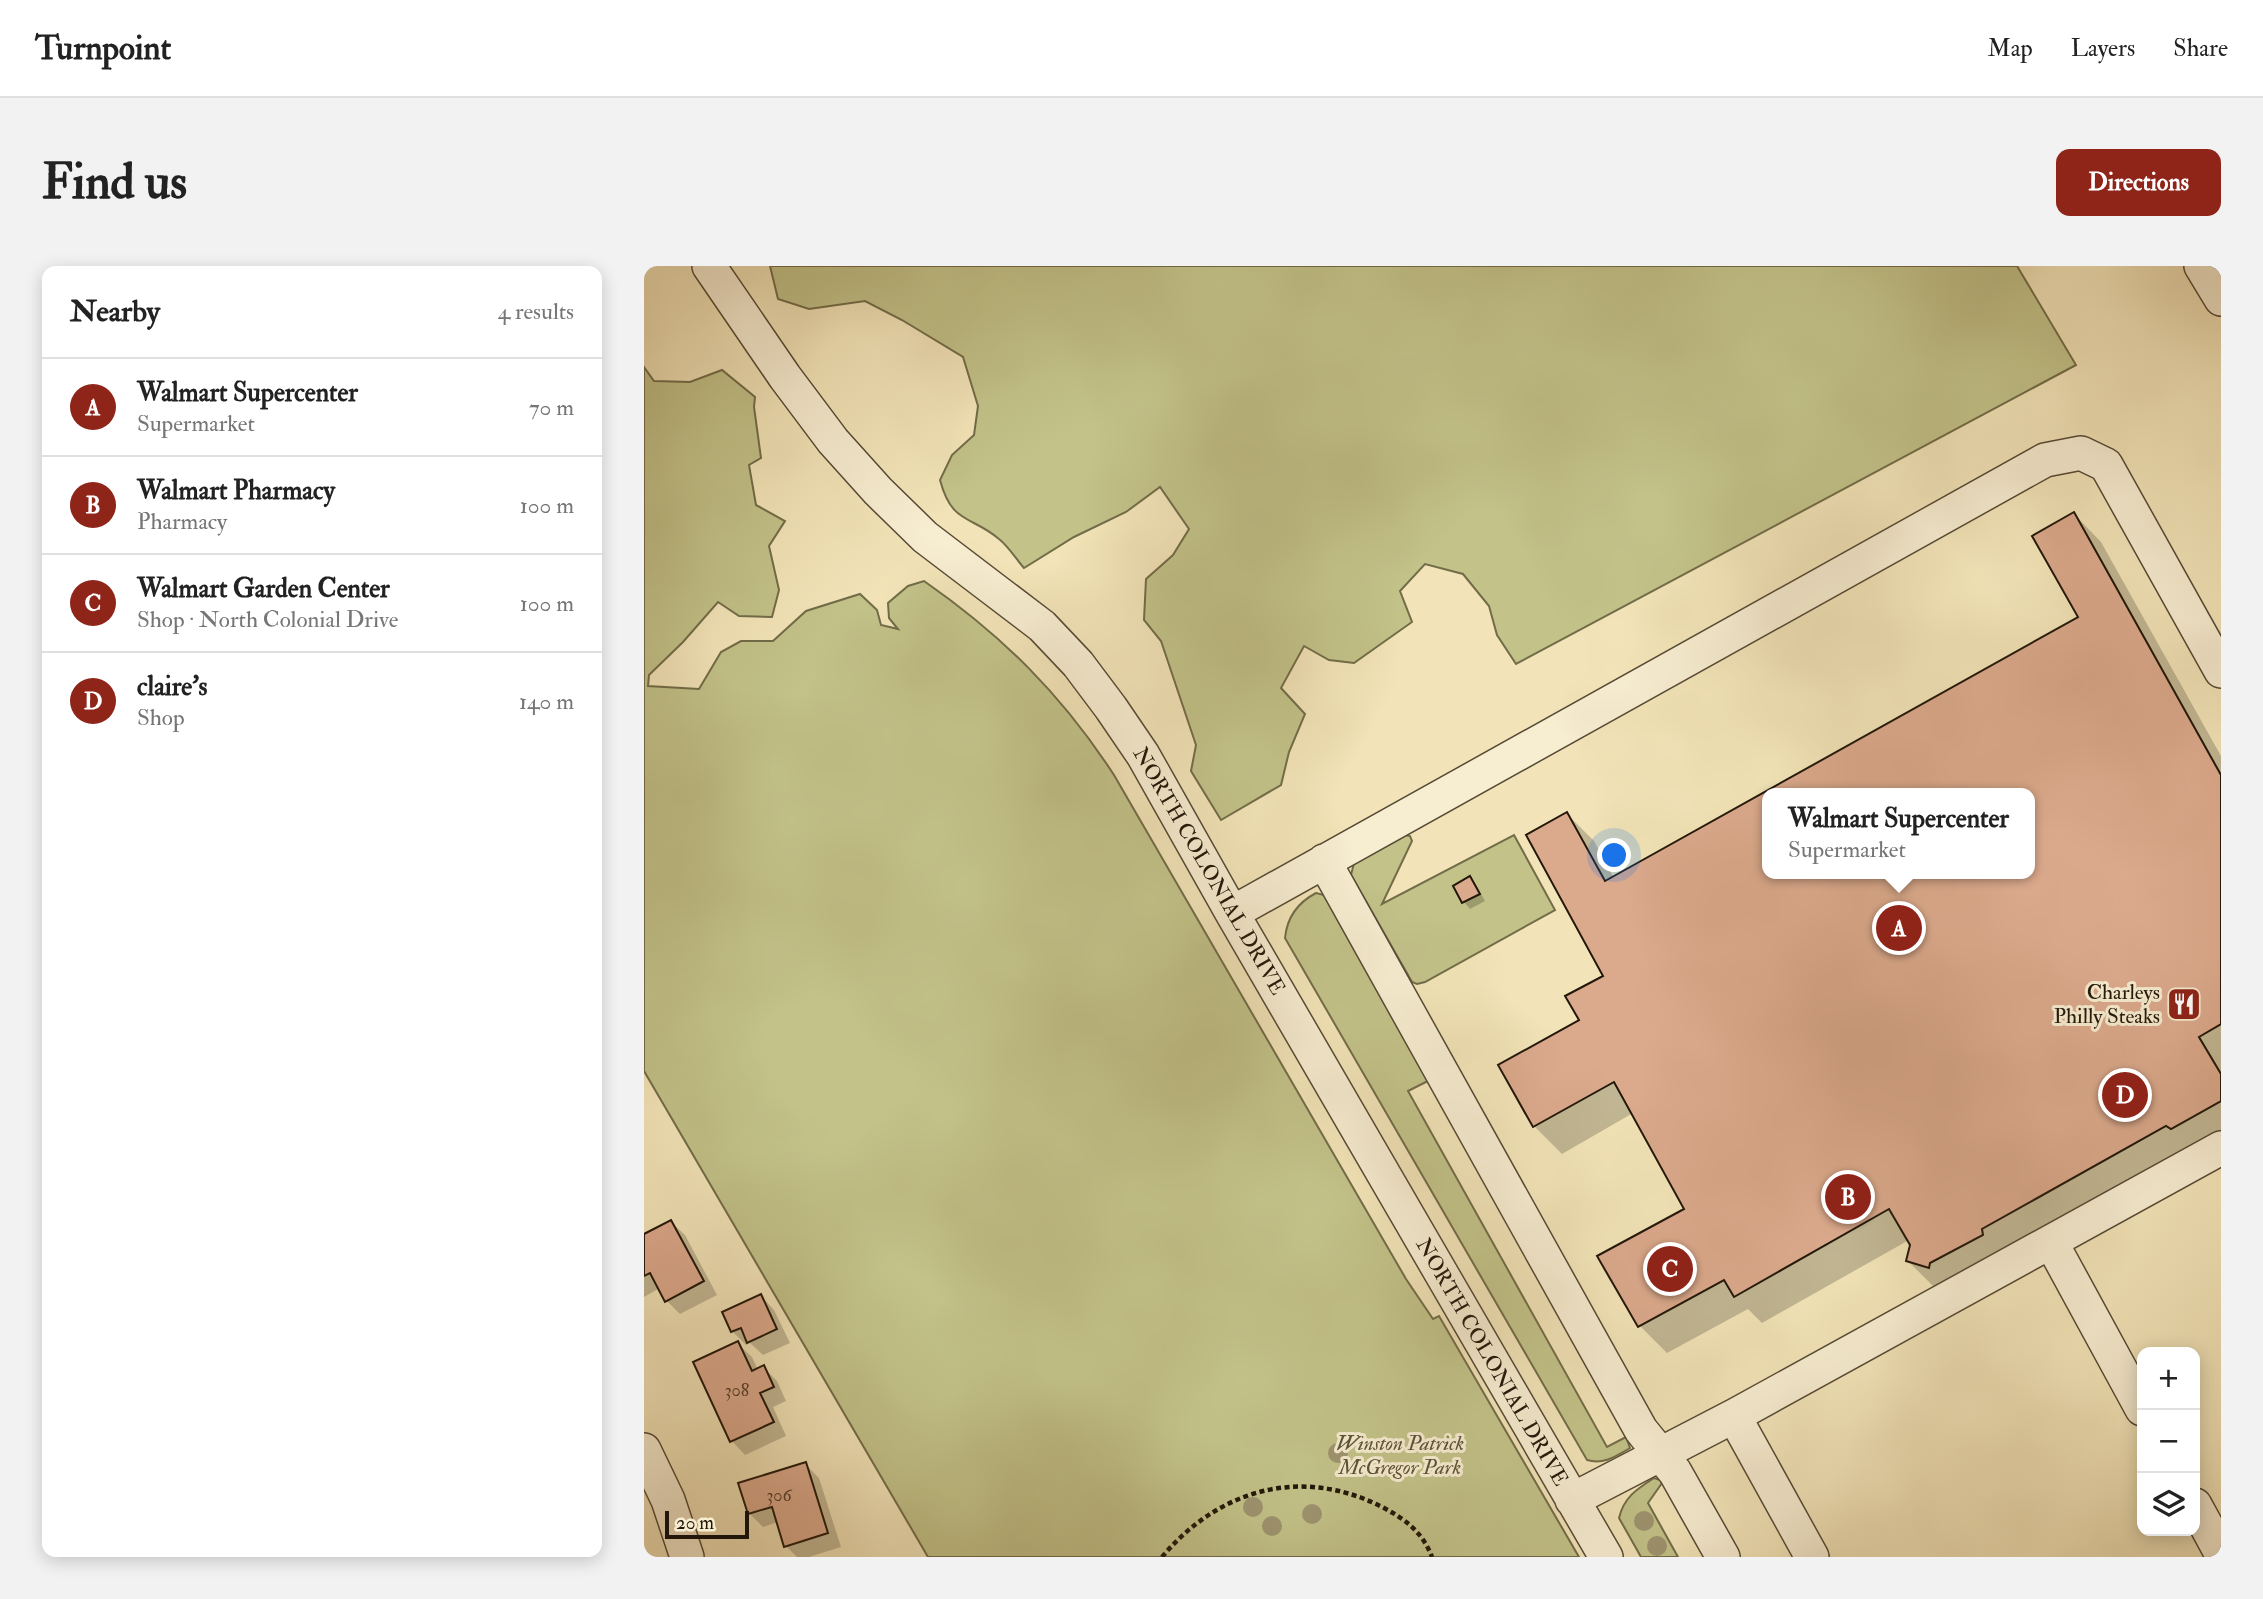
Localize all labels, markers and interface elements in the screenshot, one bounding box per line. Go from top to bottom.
text: Turnpoint [35,28,171,69]
text: Map [1988,33,2033,64]
text: Layers [2071,33,2135,64]
text: Share [2173,33,2228,64]
button: Directions [2056,149,2221,216]
text: Find us [42,152,187,213]
text: Nearby [70,293,160,330]
text: 4 results [498,297,574,326]
text: Walmart Supercenter [137,377,358,409]
text: A [86,393,100,422]
text: 70 m [529,393,574,422]
text: Supermarket [137,409,255,438]
text: Walmart Pharmacy [137,475,335,507]
text: B [85,491,101,520]
text: 100 m [520,491,574,520]
text: Pharmacy [137,507,227,536]
text: Walmart Garden Center [137,573,390,605]
text: C [85,589,101,618]
text: 100 m [520,589,574,618]
text: Shop · North Colonial Drive [137,605,398,634]
text: claire's [137,671,207,703]
text: D [84,687,102,716]
text: 140 m [519,687,574,716]
text: Shop [137,703,185,732]
street label: NORTH COLONIAL DRIVE [1127,742,1291,1000]
popup [1762,788,2035,879]
text: Walmart Supercenter [1788,803,2009,835]
text: Supermarket [1788,835,1906,864]
your location [1597,838,1631,872]
pin: A [1876,902,1922,954]
place label: Charleys Philly Steaks [2054,979,2160,1030]
restaurant icon: Charleys Philly Steaks [2165,985,2203,1023]
pin: D [2102,1069,2148,1121]
pin: B [1825,1171,1871,1223]
street label: NORTH COLONIAL DRIVE [1410,1233,1574,1491]
pin: C [1647,1243,1693,1295]
map controls [2137,1347,2200,1536]
button: + [2137,1347,2200,1410]
house number: 308 [725,1379,749,1402]
button: − [2137,1410,2200,1473]
park label: Winston Patrick McGregor Park [1336,1430,1464,1481]
button: layers [2137,1473,2200,1536]
house number: 306 [766,1484,793,1507]
scale bar [665,1508,749,1540]
text: 20 m [676,1511,714,1535]

